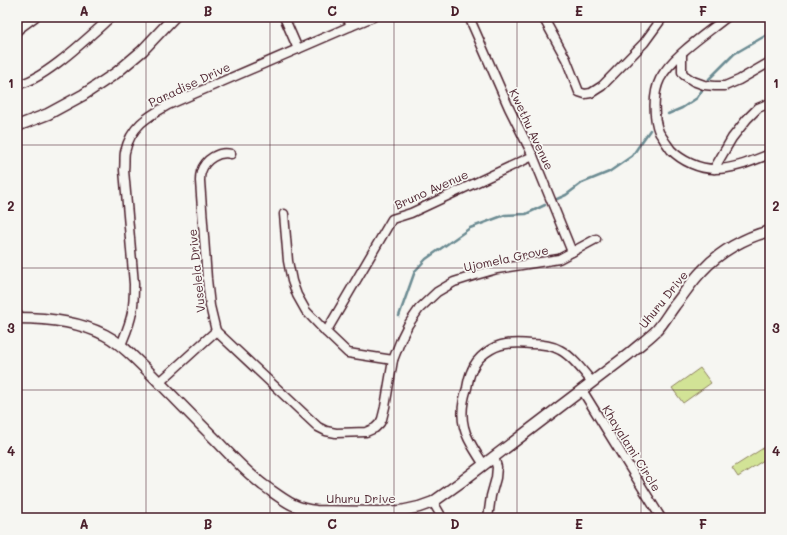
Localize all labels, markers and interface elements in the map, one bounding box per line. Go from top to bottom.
text: A [79,2,89,19]
text: B [204,2,213,19]
text: C [327,2,337,19]
text: D [450,2,460,19]
text: E [575,2,583,19]
text: F [699,2,707,19]
street label: Paradise Drive [146,58,232,110]
text: 1 [8,74,14,91]
text: 1 [773,74,779,91]
street label: Kwethu Avenue [506,86,558,172]
street label: Bruno Avenue [392,166,470,212]
text: 2 [7,197,15,214]
text: 2 [772,197,780,214]
street label: Vuselela Drive [184,228,208,314]
street label: Ujomela Grove [462,241,550,275]
street label: Uhuru Drive [635,267,691,331]
text: 3 [7,319,15,336]
text: 3 [772,319,780,336]
street label: Khayalami Circle [599,402,665,494]
text: 4 [7,442,15,459]
text: 4 [772,442,780,459]
street label: Uhuru Drive [326,490,396,506]
text: A [79,515,89,532]
text: B [204,515,213,532]
text: C [327,515,337,532]
text: D [450,515,460,532]
text: E [575,515,583,532]
text: F [699,515,707,532]

